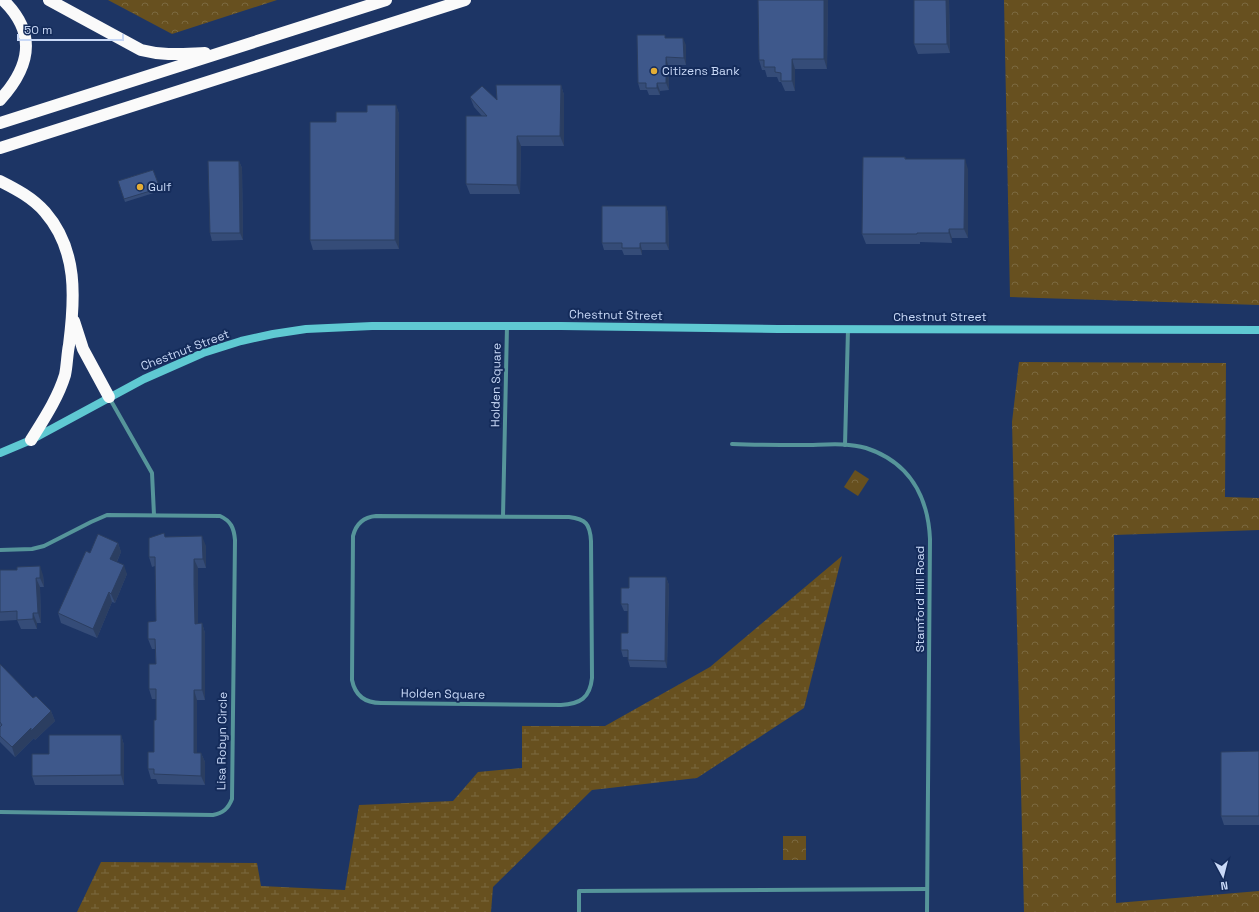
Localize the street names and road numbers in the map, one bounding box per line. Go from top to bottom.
street label: Chestnut Street [569,306,663,324]
street label: Chestnut Street [893,309,987,325]
street label: Chestnut Street [138,326,232,374]
street label: Holden Square [487,343,505,427]
street label: Stamford Hill Road [912,546,928,652]
street label: Holden Square [401,685,485,703]
street label: Lisa Robyn Circle [213,692,231,790]

